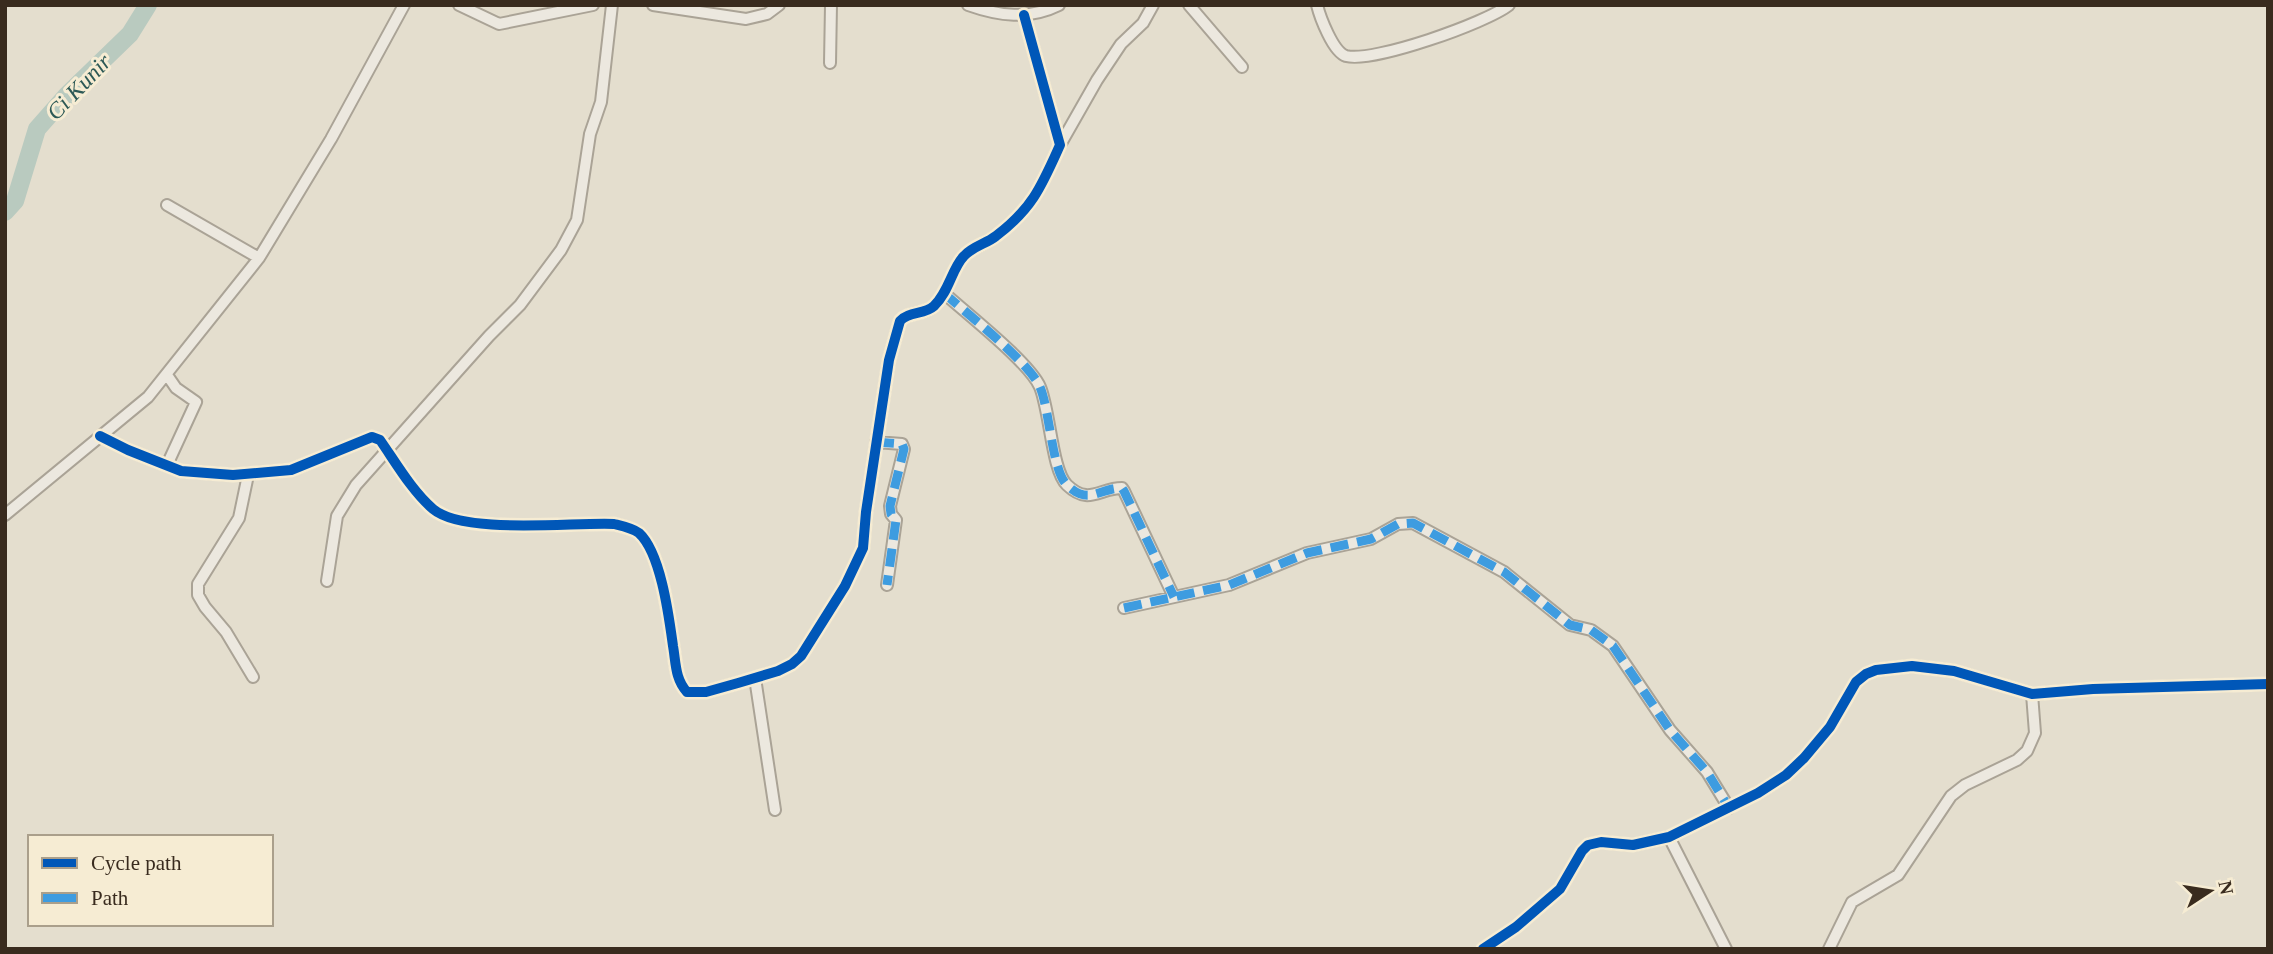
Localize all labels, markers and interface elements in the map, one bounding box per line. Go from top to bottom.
water label: Ci Kunir [42,48,117,125]
legend [28,835,273,926]
text: Cycle path [91,851,182,875]
north arrow [2175,856,2245,926]
text: N [2214,879,2238,897]
text: Path [91,886,129,910]

